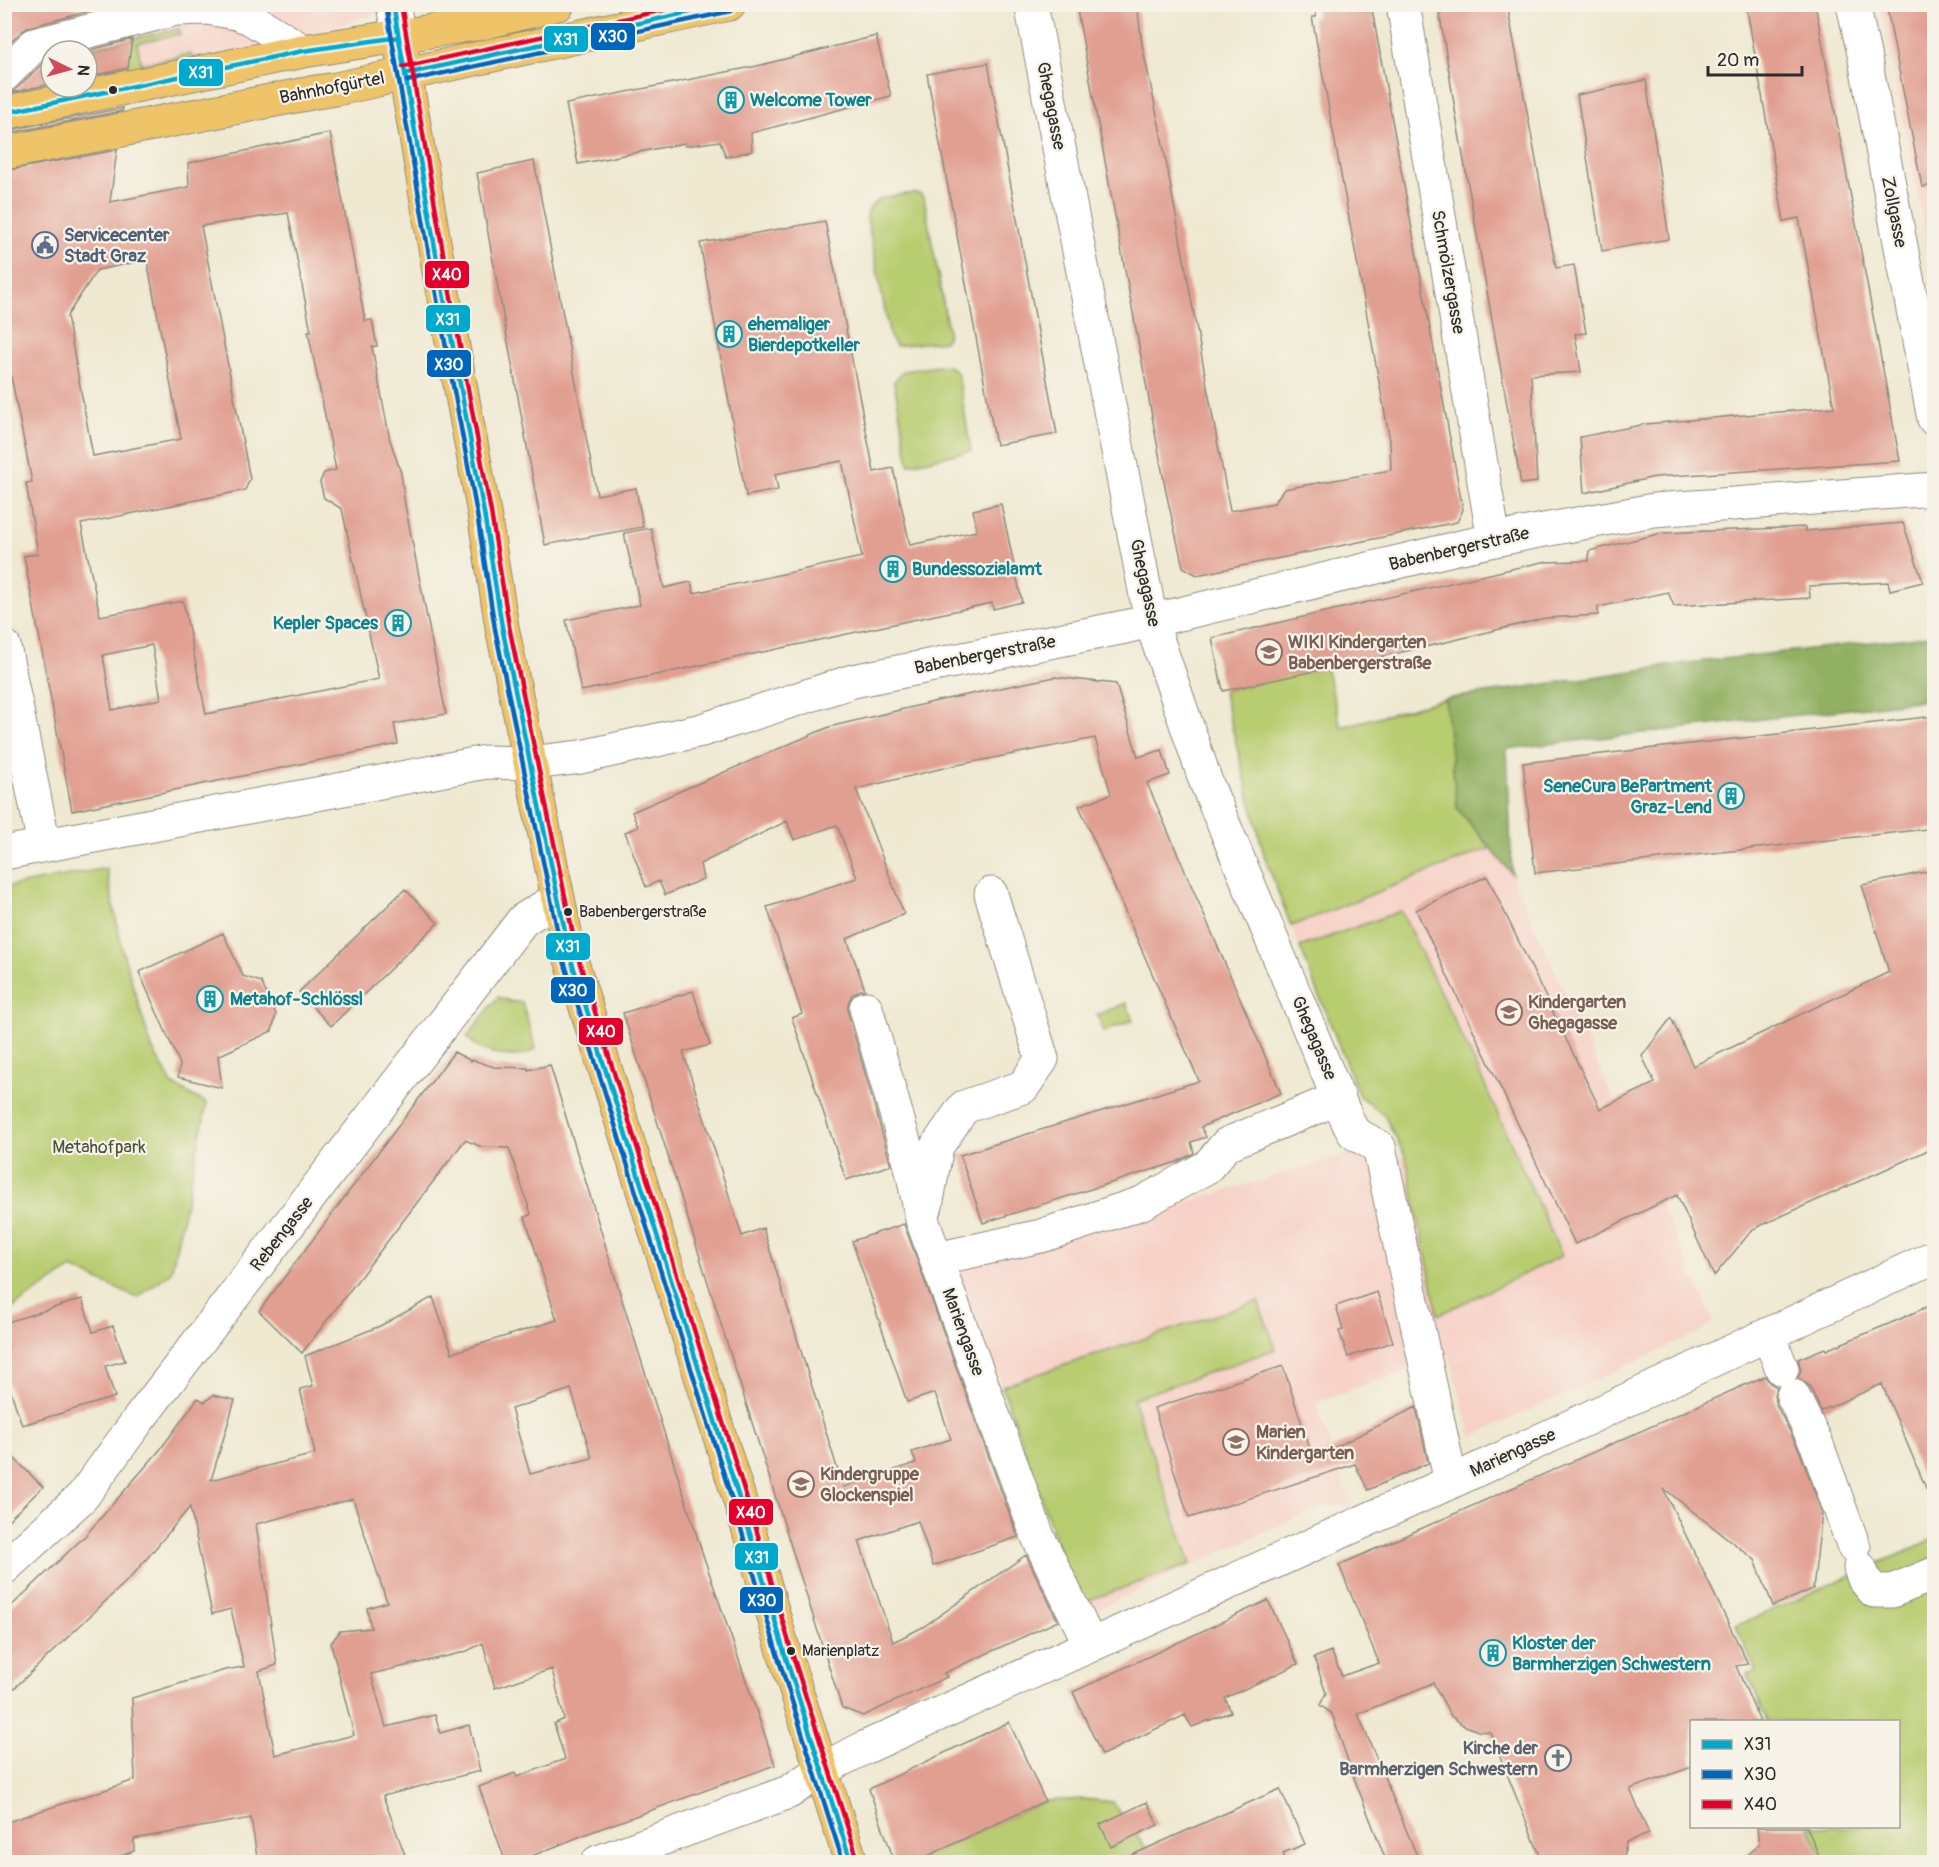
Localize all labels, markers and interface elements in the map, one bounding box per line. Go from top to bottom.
line badge: X30 [590,22,636,51]
line badge: X31 [543,25,589,53]
text: X30 [599,27,628,47]
text: X31 [554,30,578,50]
north arrow [39,39,99,99]
scale bar [1708,39,1802,77]
text: 20 m [1717,49,1759,72]
line badge: X31 [178,58,224,87]
street label: Ghegagasse [1031,60,1071,152]
text: X31 [189,63,213,83]
text: N [72,64,93,77]
street label: Bahnhofgürtel [278,67,386,109]
unlabelled marker [107,84,119,96]
building icon: Welcome Tower [716,85,746,115]
place label: Welcome Tower [750,89,872,112]
street label: Zollgasse [1876,174,1912,250]
street label: Schmölzergasse [1426,208,1470,336]
place label: Servicecenter Stadt Graz [64,224,170,268]
public building icon: Servicecenter Stadt Graz [30,230,60,260]
line badge: X40 [424,260,470,289]
text: X40 [432,265,462,285]
line badge: X31 [425,304,471,333]
text: X31 [436,310,460,330]
place label: ehemaliger Bierdepotkeller [747,313,860,357]
building icon: ehemaliger Bierdepotkeller [714,319,744,349]
line badge: X30 [426,349,472,378]
text: X30 [435,355,464,375]
street label: Babenbergerstraße [1387,522,1532,576]
street label: Ghegagasse [1124,537,1166,629]
building icon: Bundessozialamt [878,554,908,584]
place label: Bundessozialamt [912,558,1043,581]
building icon: Kepler Spaces [383,608,413,638]
place label: Kepler Spaces [273,612,379,635]
street label: Babenbergerstraße [912,630,1058,680]
place label: WIKI Kindergarten Babenbergerstraße [1288,631,1432,675]
school or university icon: WIKI Kindergarten Babenbergerstraße [1254,637,1284,667]
place label: SeneCura BePartment Graz-Lend [1543,775,1713,819]
building icon: SeneCura BePartment Graz-Lend [1716,781,1746,811]
place label: Babenbergerstraße [579,902,707,922]
marker: Babenbergerstraße [562,906,574,918]
line badge: X31 [545,932,591,961]
text: X31 [556,937,580,957]
line badge: X30 [550,976,596,1004]
text: X30 [559,981,588,1001]
building icon: Metahof-Schlössl [195,984,225,1014]
place label: Metahof-Schlössl [230,988,363,1011]
place label: Kindergarten Ghegagasse [1528,991,1626,1035]
street label: Ghegagasse [1286,993,1342,1084]
school or university icon: Kindergarten Ghegagasse [1494,997,1524,1027]
line badge: X40 [578,1017,624,1046]
text: X40 [586,1022,616,1042]
park label: Metahofpark [52,1136,146,1159]
street label: Rebengasse [245,1192,319,1276]
street label: Mariengasse [936,1285,990,1379]
place label: Marien Kindergarten [1256,1421,1354,1465]
street label: Mariengasse [1466,1423,1560,1483]
school or university icon: Marien Kindergarten [1221,1427,1251,1457]
place label: Kindergruppe Glockenspiel [820,1463,920,1507]
school or university icon: Kindergruppe Glockenspiel [786,1469,816,1499]
line badge: X40 [728,1498,774,1526]
text: X40 [736,1503,766,1523]
line badge: X31 [734,1542,779,1571]
text: X31 [745,1548,769,1568]
line badge: X30 [739,1586,784,1614]
text: X30 [748,1591,777,1611]
place label: Kloster der Barmherzigen Schwestern [1512,1632,1711,1676]
building icon: Kloster der Barmherzigen Schwestern [1478,1638,1508,1668]
place label: Marienplatz [802,1641,879,1661]
marker: Marienplatz [785,1645,797,1657]
legend [1690,1720,1900,1828]
text: X31 [1744,1733,1771,1756]
place label: Kirche der Barmherzigen Schwestern [1339,1737,1539,1781]
church icon: Kirche der Barmherzigen Schwestern [1543,1743,1573,1773]
text: X30 [1744,1763,1777,1786]
text: X40 [1744,1793,1777,1816]

